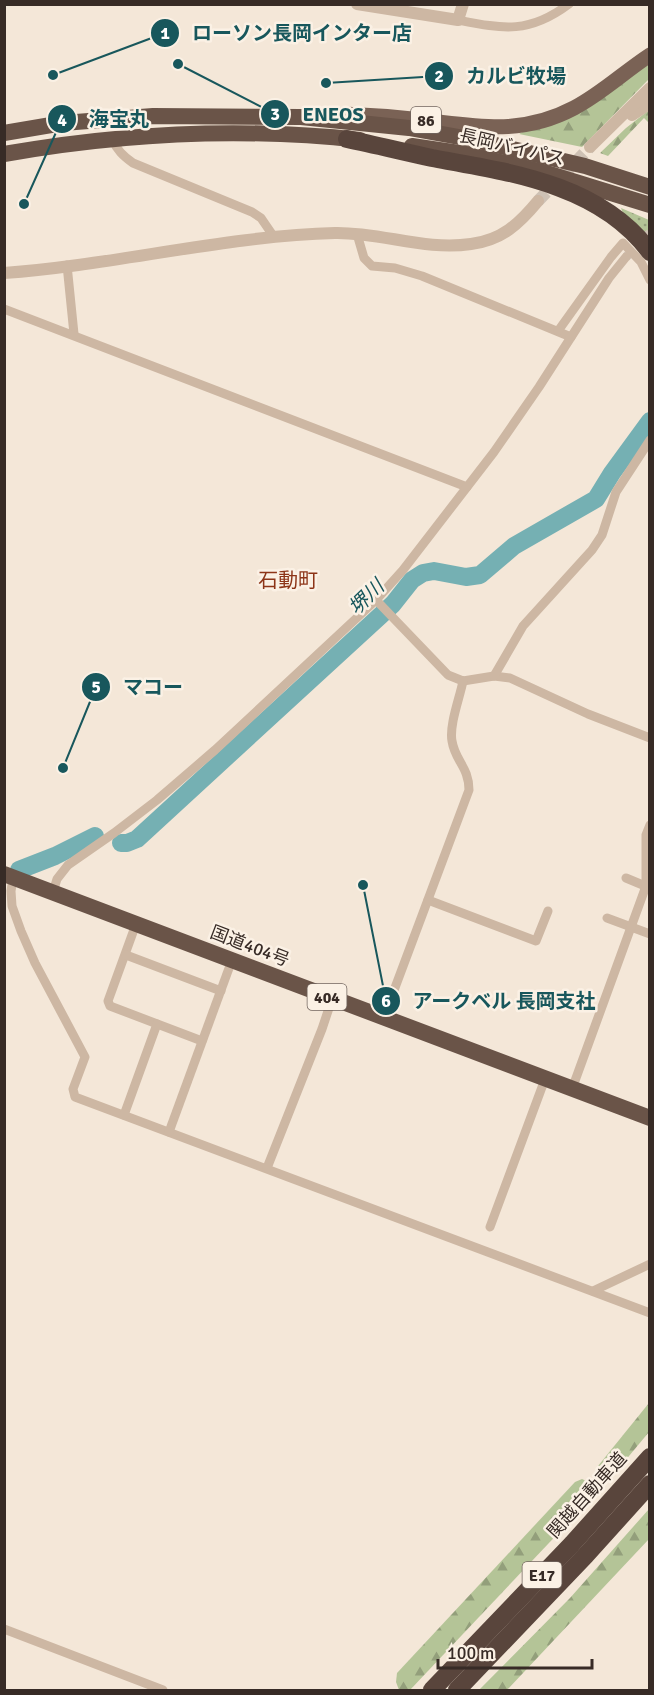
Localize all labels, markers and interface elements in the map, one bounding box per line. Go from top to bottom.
callout: ローソン長岡インター店 [150,14,424,52]
text: ローソン長岡インター店 [192,21,412,46]
text: 1 [160,22,170,44]
callout: カルビ牧場 [424,57,578,95]
text: カルビ牧場 [466,64,566,89]
text: 2 [434,65,444,87]
callout: ENEOS [260,95,376,133]
callout: 海宝丸 [47,100,161,138]
text: ENEOS [302,102,364,127]
text: 3 [270,103,280,125]
text: 海宝丸 [89,107,149,132]
road number: 86 [411,107,441,133]
text: 4 [57,109,67,131]
street label: 長岡バイパス [457,124,567,170]
district label: 石動町 [258,568,318,593]
water label: 堺川 [343,573,391,620]
callout: マコー [81,668,195,706]
text: マコー [123,675,183,700]
text: 5 [91,676,101,698]
street label: 国道404号 [207,921,293,971]
callout: アークベル 長岡支社 [371,982,608,1020]
road number: 404 [308,984,346,1010]
text: アークベル 長岡支社 [412,989,596,1014]
text: 6 [381,990,391,1012]
street label: 関越自動車道 [543,1448,631,1542]
road number: E17 [522,1562,562,1588]
scale bar [438,1632,592,1670]
text: 100 m [447,1642,494,1664]

